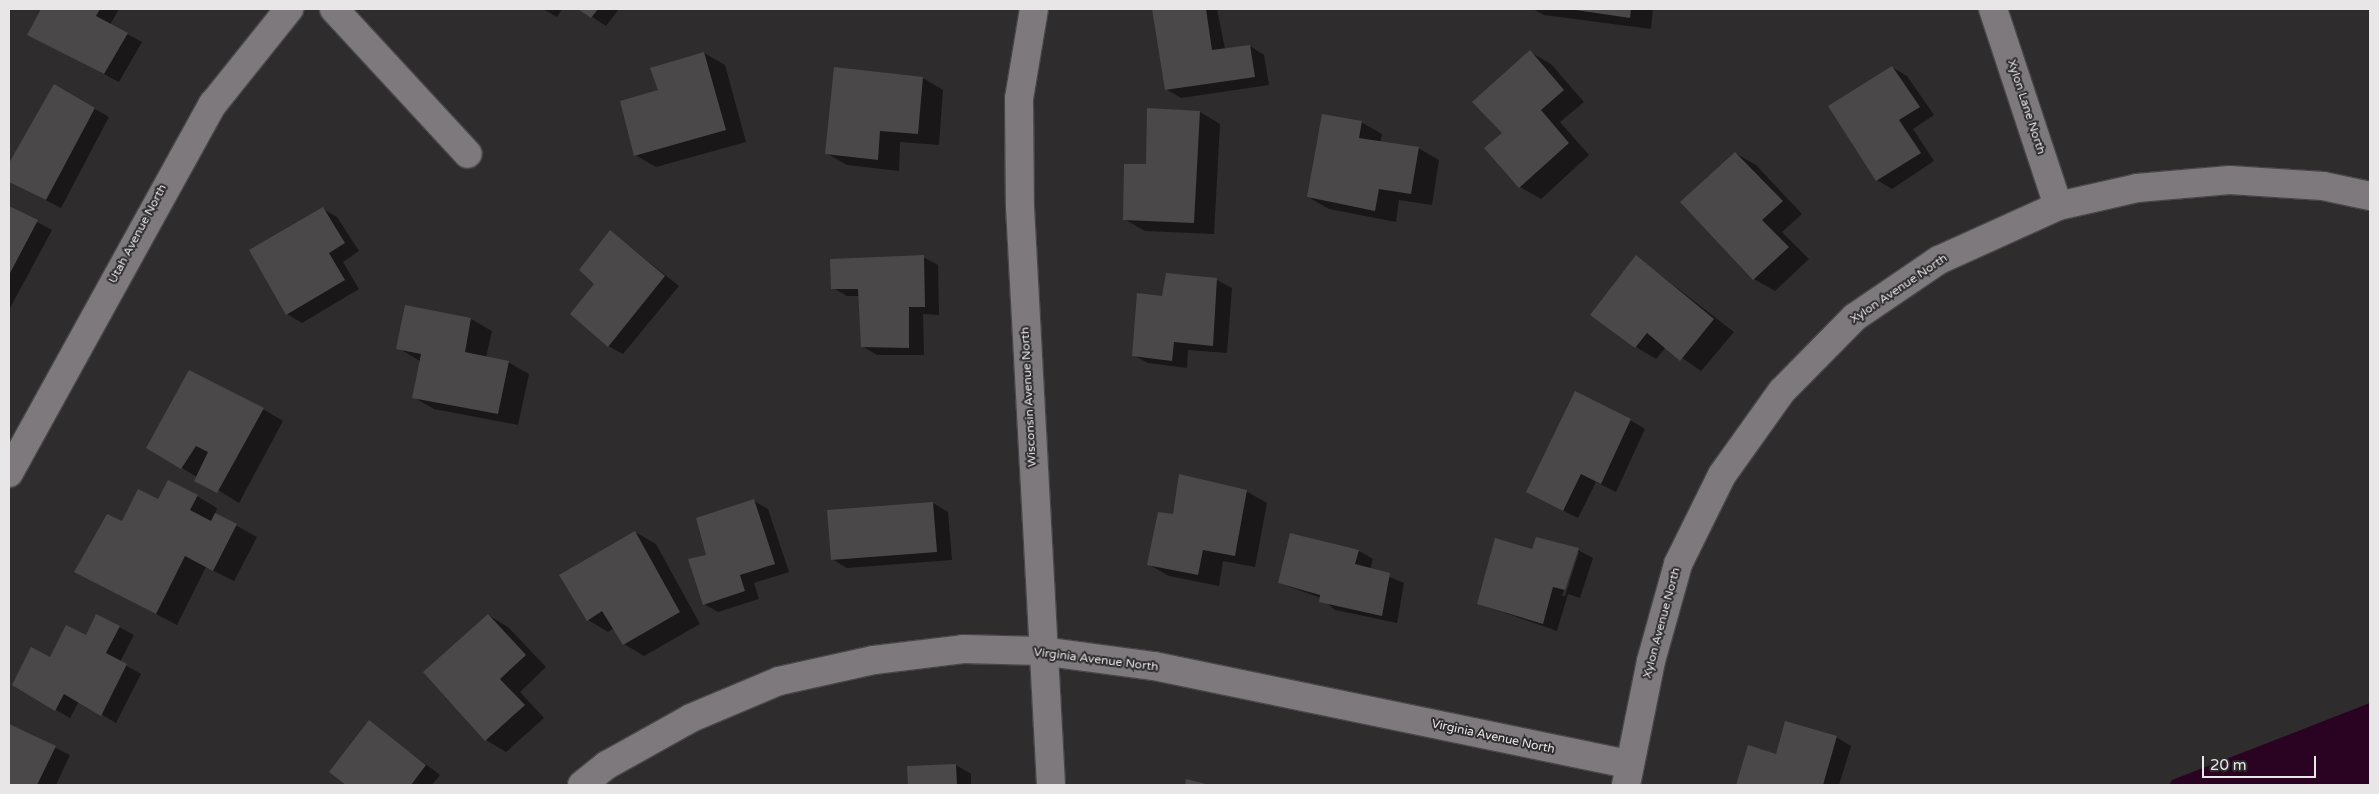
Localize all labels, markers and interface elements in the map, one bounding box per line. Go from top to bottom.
street label: Xylon Lane North [2004,58,2048,156]
street label: Utah Avenue North [106,182,170,286]
street label: Xylon Avenue North [1848,251,1950,327]
street label: Wisconsin Avenue North [1018,327,1040,467]
street label: Xylon Avenue North [1640,566,1684,680]
street label: Virginia Avenue North [1033,645,1159,675]
street label: Virginia Avenue North [1430,717,1556,757]
scale bar [2204,746,2318,778]
text: 20 m [2210,756,2247,774]

